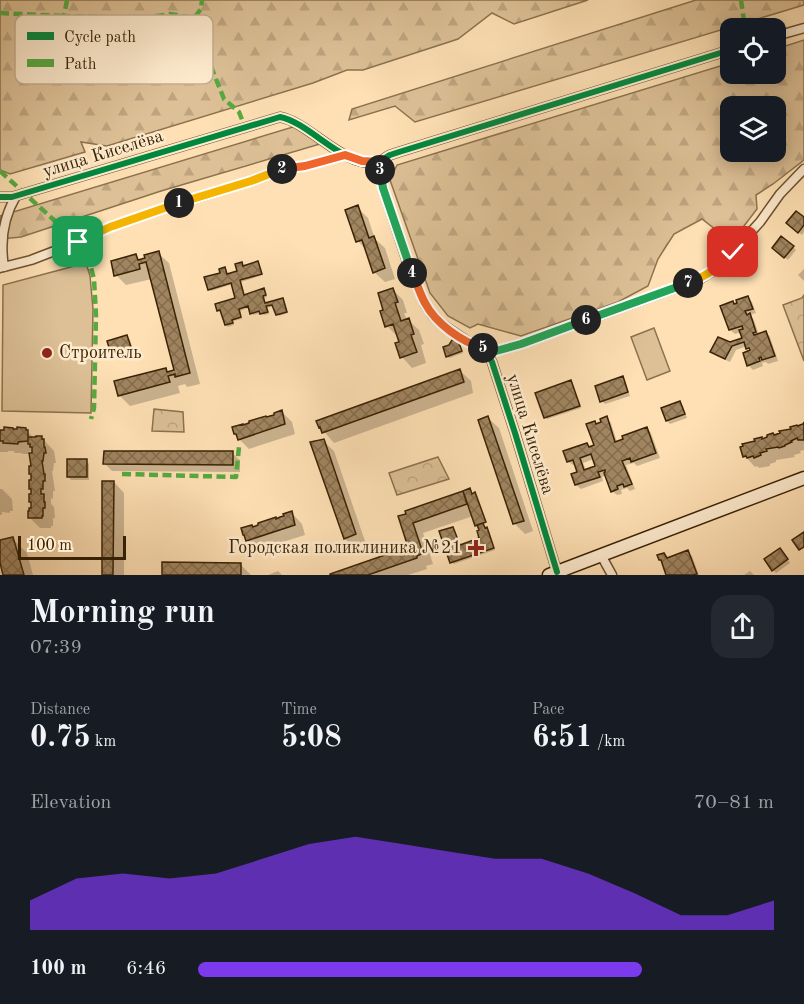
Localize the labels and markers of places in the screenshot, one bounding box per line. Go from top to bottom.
pin: 2 [267,154,297,184]
pin: 3 [365,155,395,185]
pin: 1 [164,188,194,218]
pin [52,216,103,267]
pin [707,226,758,277]
pin: 4 [397,258,427,288]
pin: 7 [673,268,703,298]
pin: 6 [571,305,601,335]
pin: 5 [468,333,498,363]
place label: Строитель [59,344,142,362]
marker: Строитель [40,346,54,360]
place label: Городская поликлиника №21 [228,539,462,557]
marker: Городская поликлиника №21 [467,539,485,557]

